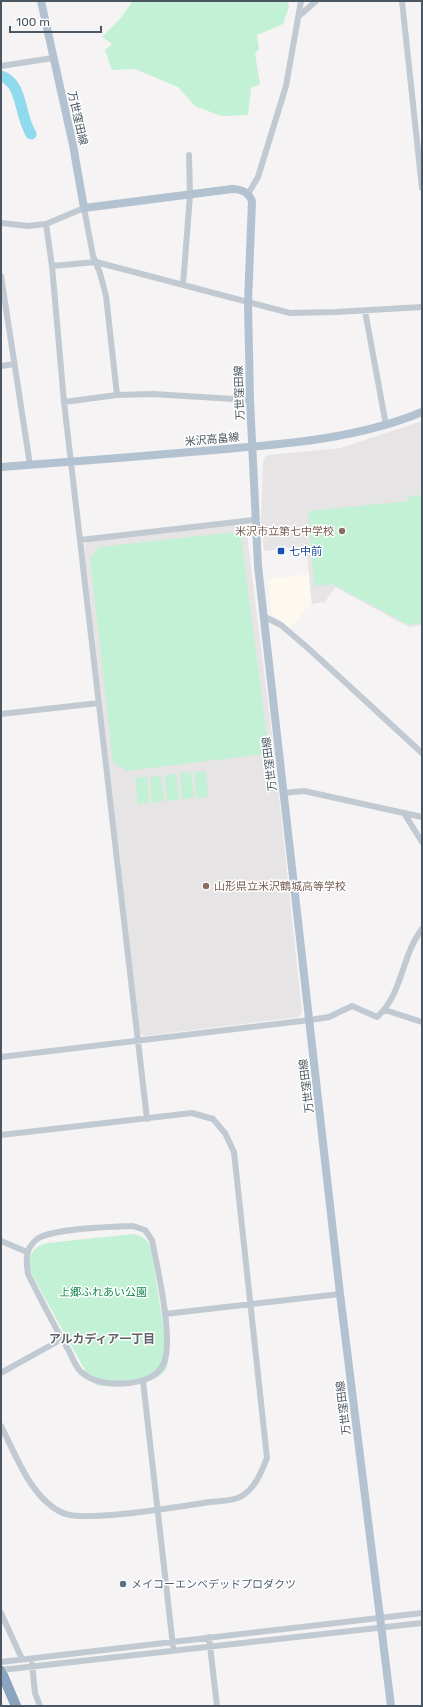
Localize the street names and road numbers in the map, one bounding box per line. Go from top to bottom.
street label: 万世窪田線 [65,90,90,146]
street label: 万世窪田線 [232,365,247,421]
street label: 米沢高畠線 [184,431,240,448]
street label: 万世窪田線 [260,736,279,792]
street label: 万世窪田線 [297,1058,316,1114]
street label: 万世窪田線 [334,1380,353,1436]

